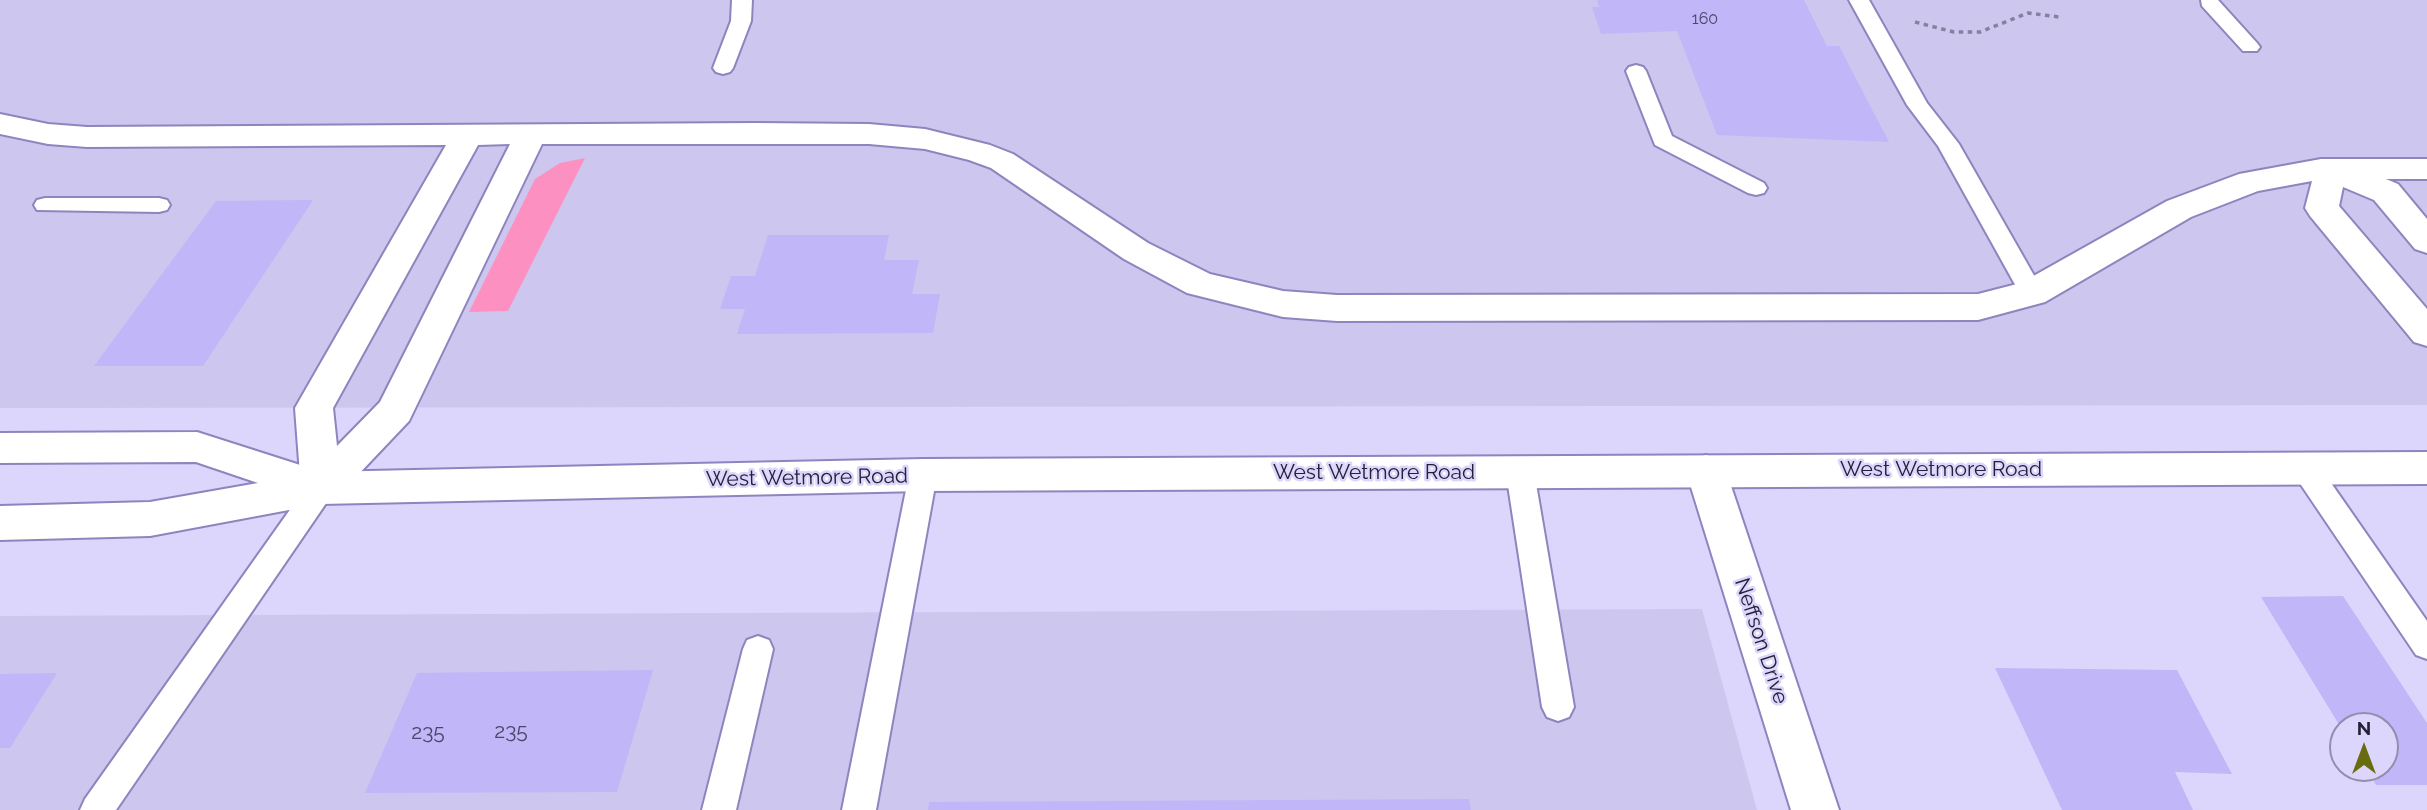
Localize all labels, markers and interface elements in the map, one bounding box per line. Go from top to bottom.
house number: 160 [1692,9,1718,29]
street label: West Wetmore Road [1840,457,2042,483]
street label: West Wetmore Road [1273,460,1475,486]
street label: West Wetmore Road [706,464,908,492]
street label: Neffson Drive [1729,575,1793,707]
north arrow [2329,712,2399,782]
text: N [2357,717,2371,739]
house number: 235 [494,719,528,745]
house number: 235 [411,720,445,746]

